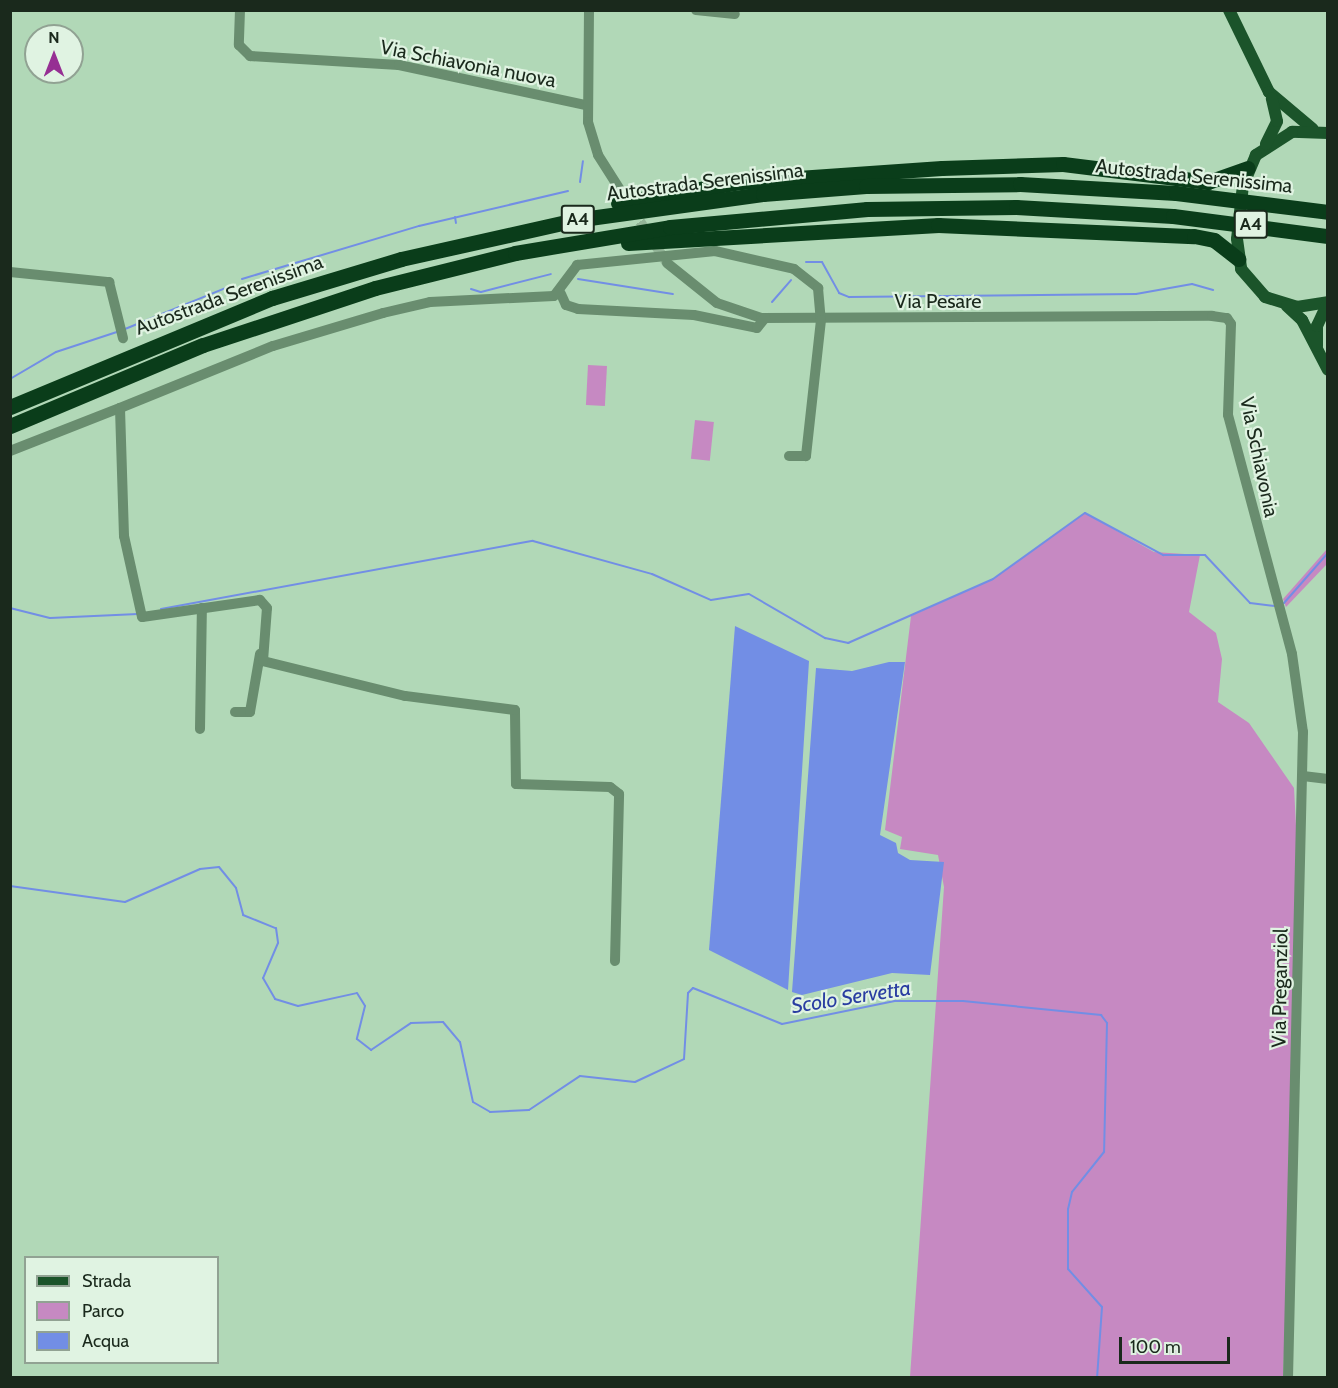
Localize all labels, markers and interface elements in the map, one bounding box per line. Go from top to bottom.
north arrow [24,24,84,84]
text: N [48,28,60,47]
street label: Via Schiavonia nuova [378,35,558,93]
street label: Autostrada Serenissima [1094,154,1294,198]
street label: Autostrada Serenissima [605,158,805,206]
road number: A4 [560,204,596,234]
road number: A4 [1233,209,1269,239]
street label: Autostrada Serenissima [132,250,326,340]
street label: Via Pesare [894,289,982,313]
street label: Via Schiavonia [1235,395,1283,519]
street label: Via Preganziol [1267,928,1293,1048]
water label: Scolo Servetta [789,975,913,1019]
legend [24,1256,219,1364]
text: Strada [82,1270,131,1292]
text: Parco [82,1300,124,1322]
scale bar [1122,1325,1233,1363]
text: Acqua [82,1330,129,1352]
text: 100 m [1130,1336,1181,1358]

